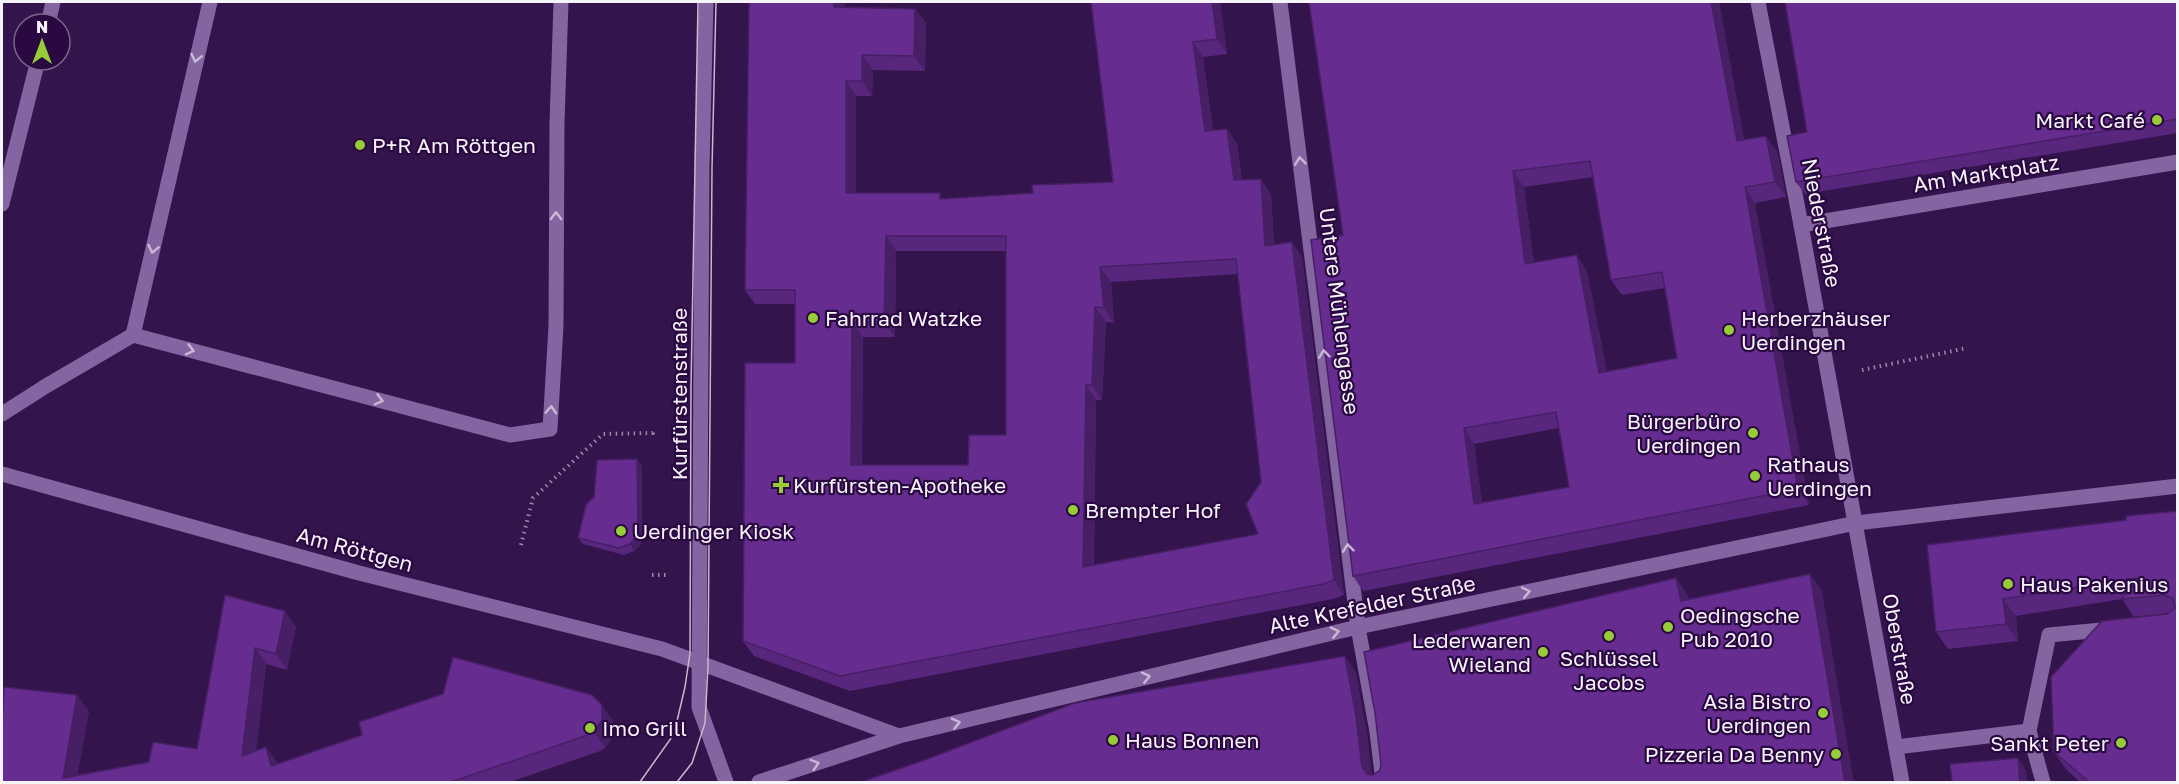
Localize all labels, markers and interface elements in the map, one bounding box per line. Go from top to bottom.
north arrow [12,12,72,72]
text: N [36,17,48,37]
one-way arrow [191,53,204,63]
place label: Markt Café [2035,107,2145,133]
marker: Markt Café [2150,113,2164,127]
place label: P+R Am Röttgen [372,132,536,158]
marker: P+R Am Röttgen [353,138,367,152]
street label: Am Marktplatz [1911,149,2061,197]
one-way arrow [1294,156,1307,165]
street label: Niederstraße [1797,156,1847,290]
street label: Untere Mühlengasse [1314,206,1366,416]
one-way arrow [550,211,562,220]
one-way arrow [147,243,160,253]
place label: Fahrrad Watzke [825,305,982,331]
place label: Herberzhäuser Uerdingen [1741,305,1891,355]
street label: Kurfürstenstraße [666,308,692,480]
marker: Fahrrad Watzke [806,311,820,325]
marker: Herberzhäuser Uerdingen [1722,323,1736,337]
one-way arrow [184,343,195,355]
one-way arrow [1318,350,1331,359]
one-way arrow [373,392,383,405]
one-way arrow [545,406,558,415]
place label: Bürgerbüro Uerdingen [1627,408,1741,458]
marker: Bürgerbüro Uerdingen [1746,426,1760,440]
place label: Rathaus Uerdingen [1767,451,1872,501]
marker: Rathaus Uerdingen [1748,469,1762,483]
place label: Kurfürsten-Apotheke [793,472,1006,498]
marker: Kurfürsten-Apotheke [774,478,788,492]
place label: Brempter Hof [1085,497,1221,523]
marker: Brempter Hof [1066,503,1080,517]
place label: Uerdinger Kiosk [633,518,794,544]
street label: Am Röttgen [294,521,416,577]
marker: Uerdinger Kiosk [614,524,628,538]
one-way arrow [1342,543,1355,552]
street label: Alte Krefelder Straße [1266,569,1478,639]
place label: Haus Pakenius [2020,571,2168,597]
marker: Haus Pakenius [2001,577,2015,591]
one-way arrow [1521,586,1531,599]
street label: Oberstraße [1877,591,1923,707]
place label: Oedingsche Pub 2010 [1680,602,1800,652]
marker: Oedingsche Pub 2010 [1661,620,1675,634]
one-way arrow [1330,626,1340,639]
place label: Lederwaren Wieland [1412,627,1531,677]
marker: Schlüssel Jacobs [1602,629,1616,643]
marker: Lederwaren Wieland [1536,645,1550,659]
place label: Schlüssel Jacobs [1560,645,1658,695]
one-way arrow [1141,672,1151,685]
place label: Asia Bistro Uerdingen [1703,688,1811,738]
marker: Asia Bistro Uerdingen [1816,706,1830,720]
place label: Imo Grill [602,715,687,741]
one-way arrow [951,717,961,730]
marker: Imo Grill [583,721,597,735]
place label: Haus Bonnen [1125,727,1260,753]
place label: Sankt Peter [1990,730,2109,756]
marker: Haus Bonnen [1106,733,1120,747]
marker: Sankt Peter [2114,736,2128,750]
place label: Pizzeria Da Benny [1645,741,1824,767]
marker: Pizzeria Da Benny [1829,747,1843,761]
one-way arrow [809,759,820,772]

